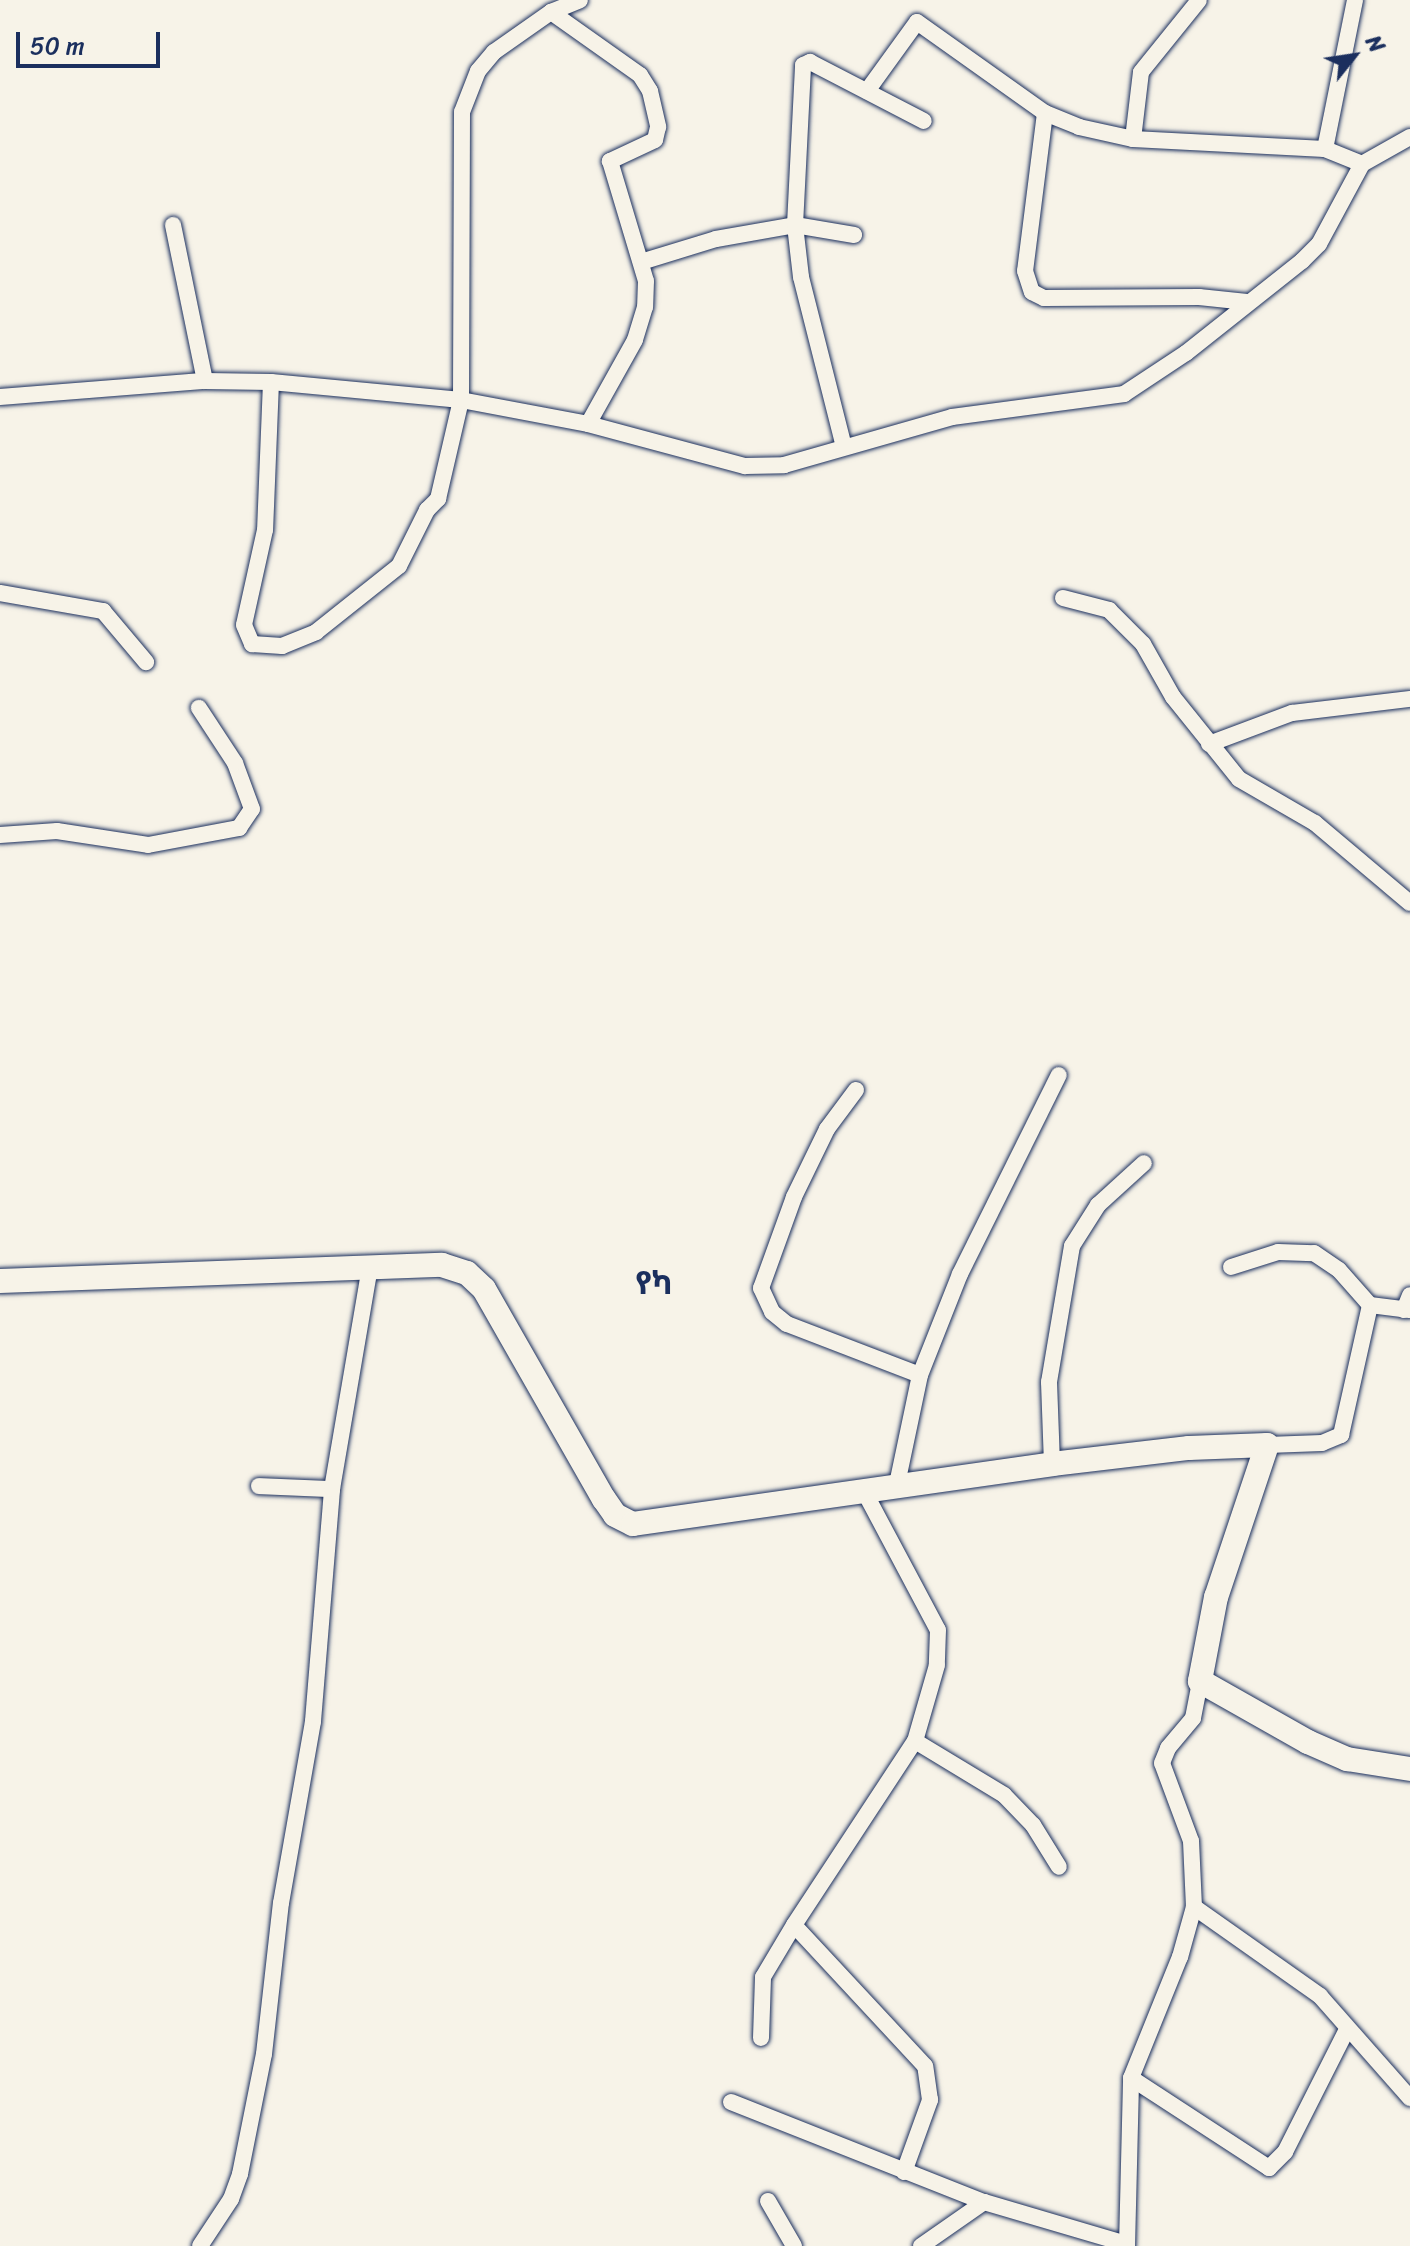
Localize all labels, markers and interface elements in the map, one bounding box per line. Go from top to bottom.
scale bar [20,16,164,66]
north arrow [1314,16,1394,96]
text: 50 m [30,25,85,67]
text: N [1355,27,1396,60]
district label: የካ [635,1265,673,1303]

